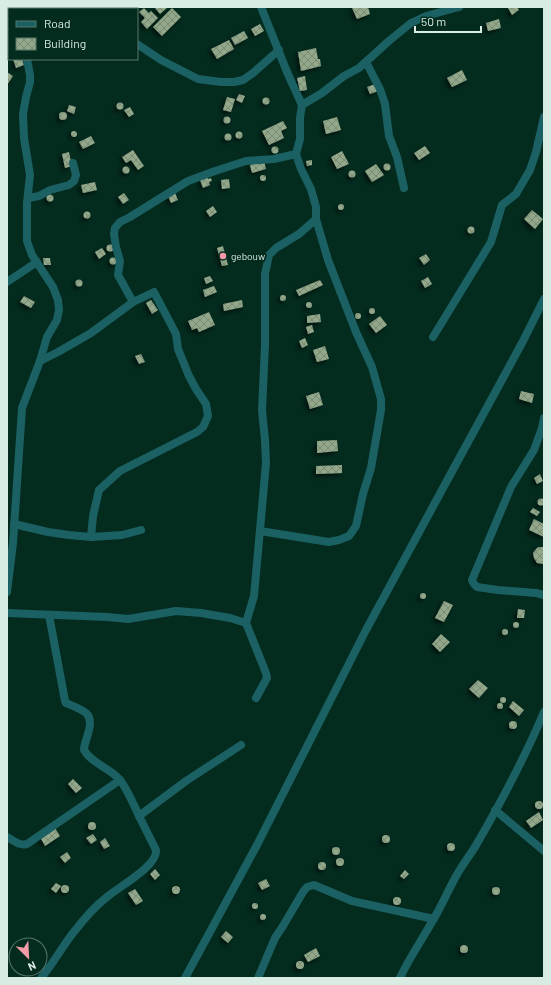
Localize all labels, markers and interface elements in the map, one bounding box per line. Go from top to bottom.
legend [8,8,138,60]
scale bar [415,8,481,34]
text: 50 m [421,14,446,28]
text: Road [44,16,71,30]
text: Building [44,36,86,50]
place label: gebouw [231,250,265,262]
marker: gebouw [218,251,228,261]
north arrow [8,937,48,977]
text: N [26,959,38,974]

